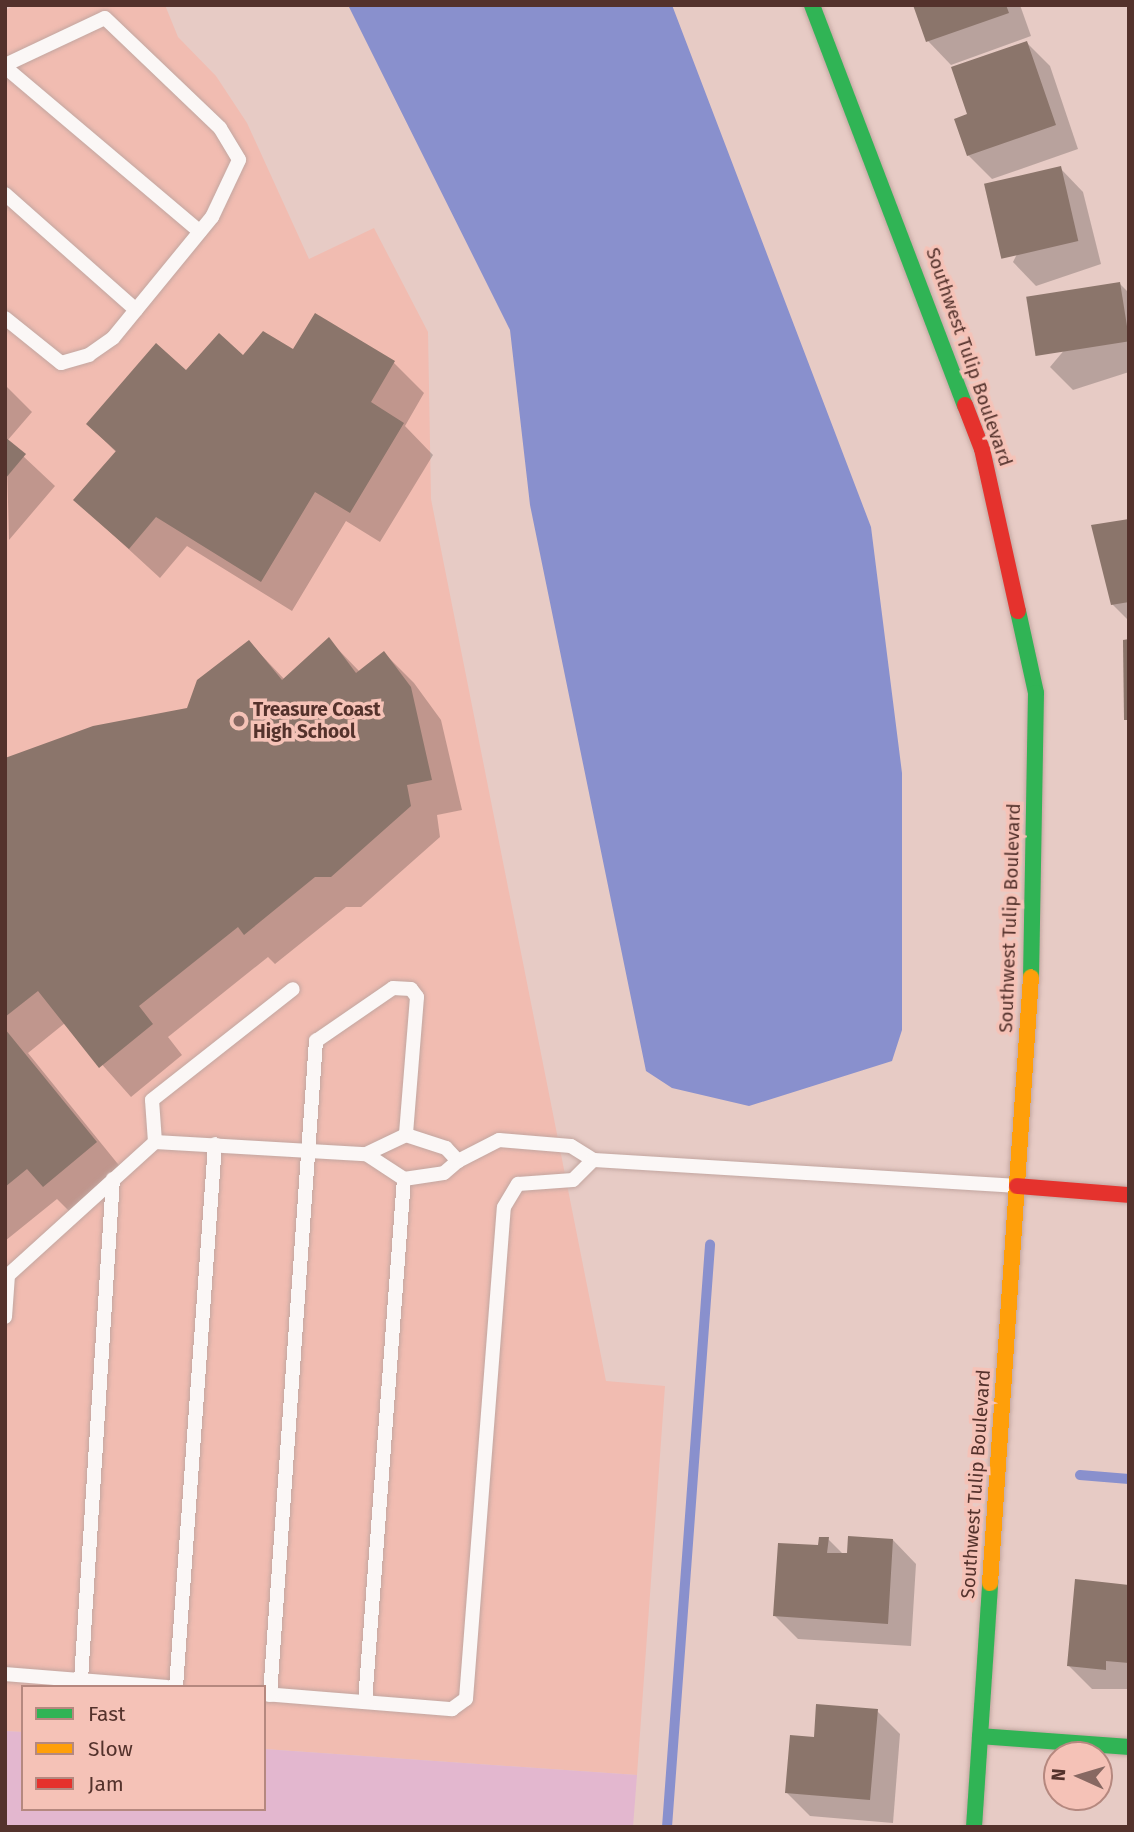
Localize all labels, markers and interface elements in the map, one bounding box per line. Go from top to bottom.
street label: Southwest Tulip Boulevard [921,245,1017,469]
place label: Treasure Coast High School [253,699,381,743]
marker: Treasure Coast High School [231,713,247,729]
street label: Southwest Tulip Boulevard [995,803,1025,1033]
street label: Southwest Tulip Boulevard [957,1369,995,1599]
legend [21,1685,266,1811]
text: Fast [88,1701,126,1727]
text: Slow [88,1736,133,1762]
north arrow [1043,1741,1113,1811]
text: N [1047,1768,1070,1782]
text: Jam [88,1771,124,1797]

